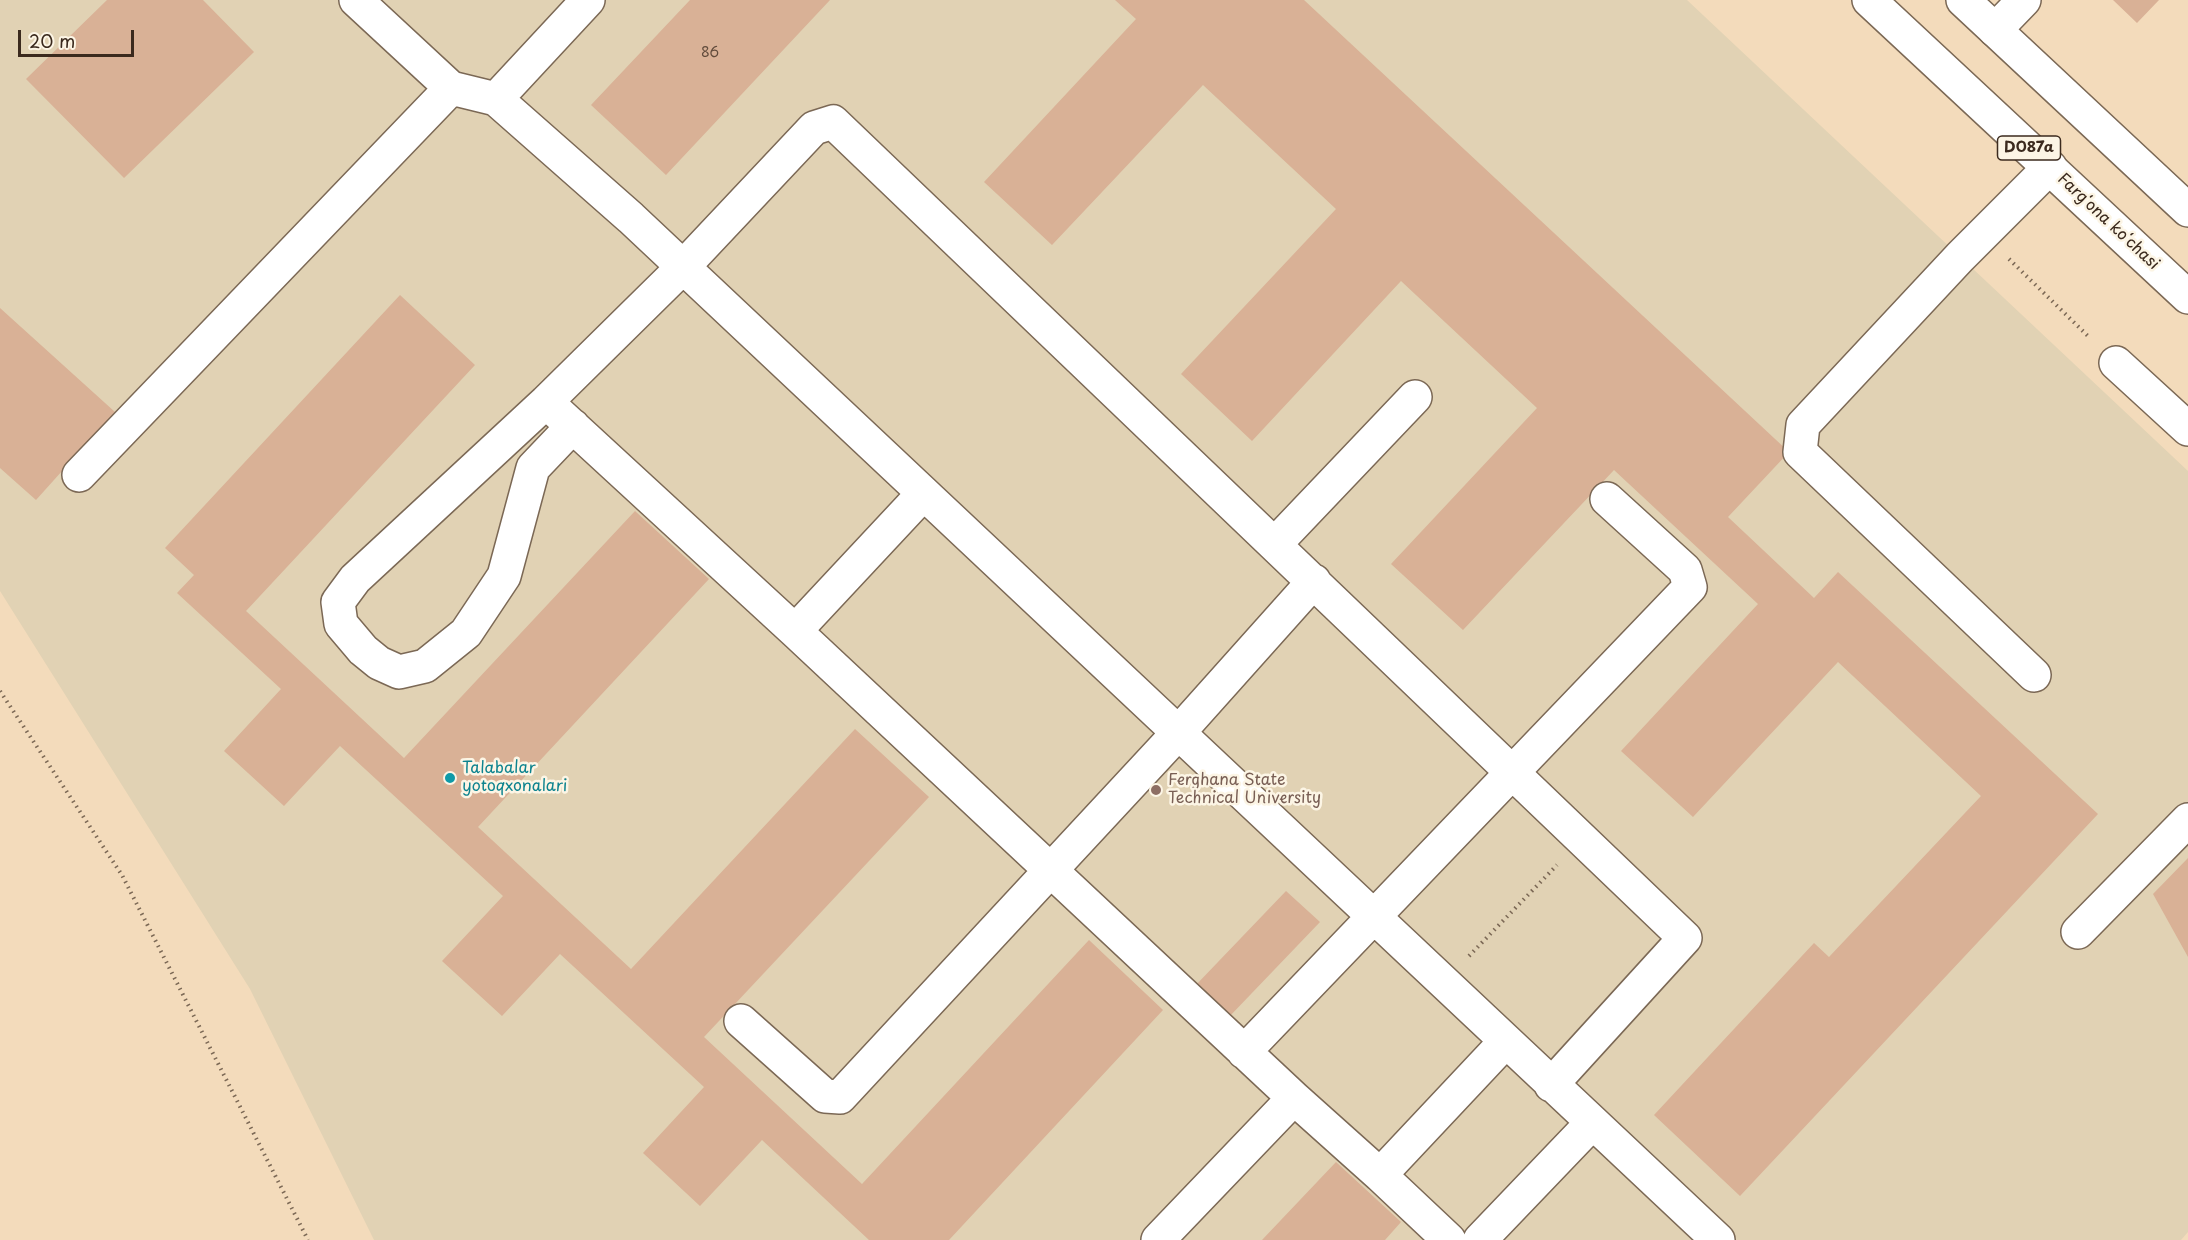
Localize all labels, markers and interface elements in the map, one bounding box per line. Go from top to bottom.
scale bar [21,18,136,56]
text: 20 m [29,27,75,54]
house number: 86 [701,45,719,61]
road number: D087a [1998,136,2060,160]
street label: Fargʻona koʻchasi [2053,170,2163,274]
place label: Talabalar yotoqxonalari [462,759,567,797]
marker: Talabalar yotoqxonalari [443,771,457,785]
place label: Ferghana State Technical University [1168,771,1321,809]
marker: Ferghana State Technical University [1149,783,1163,797]

